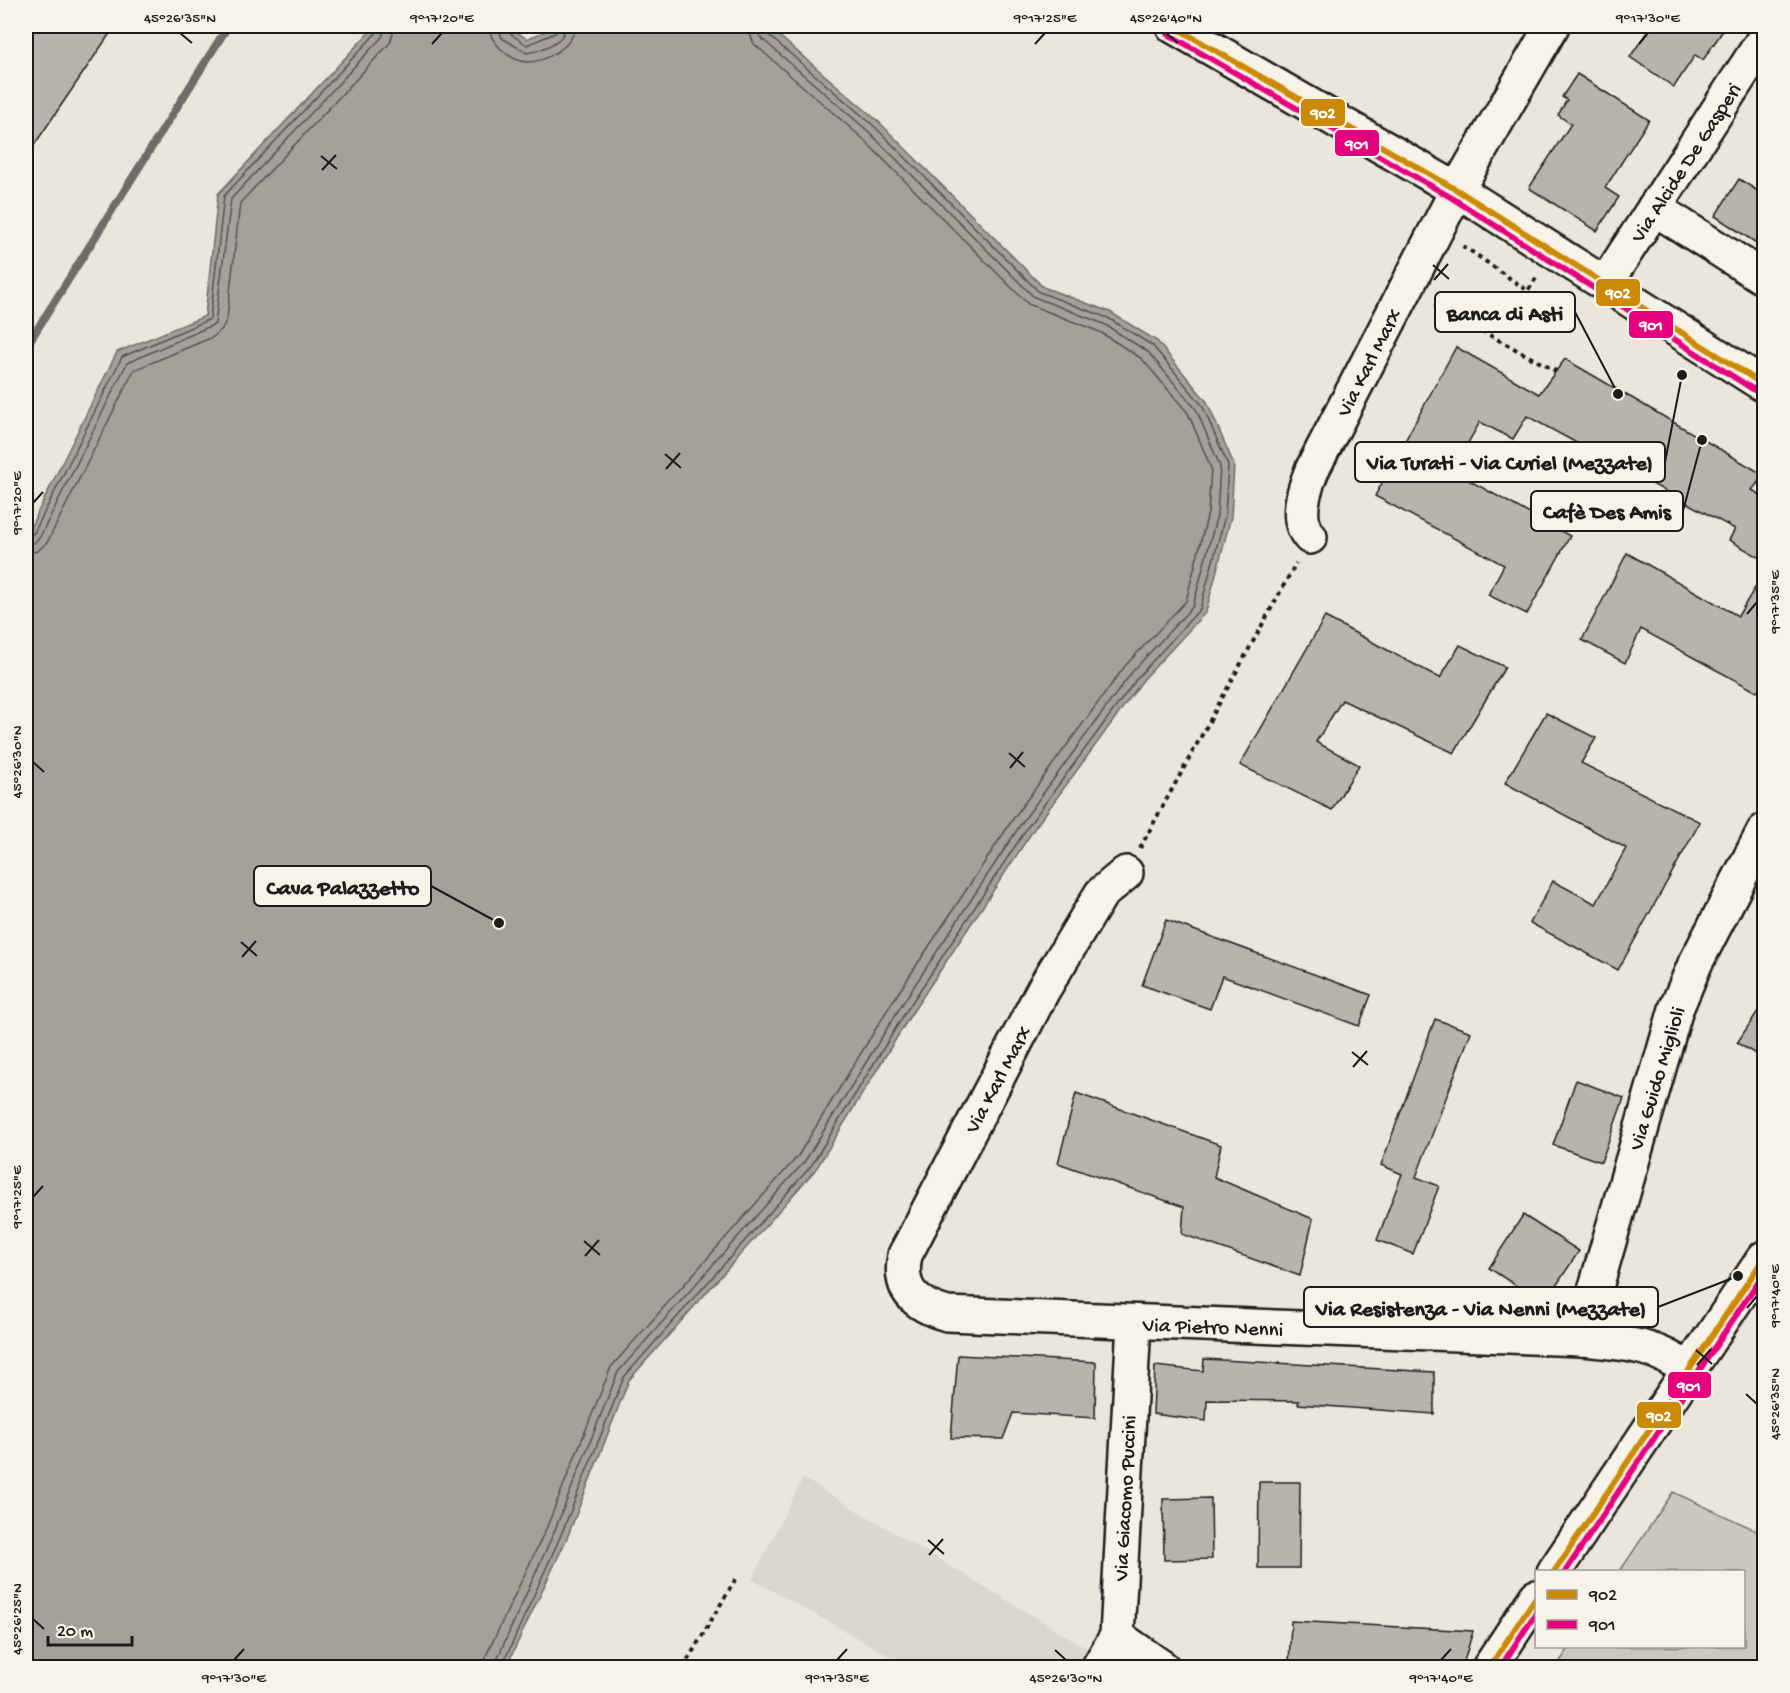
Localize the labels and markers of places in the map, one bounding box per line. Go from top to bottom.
callout: Banca di Asti [1435,292,1575,332]
callout: Via Turati - Via Curiel (Mezzate) [1355,442,1665,482]
callout: Cafè Des Amis [1531,491,1683,531]
callout: Cava Palazzetto [254,866,431,906]
callout: Via Resistenza - Via Nenni (Mezzate) [1304,1287,1658,1327]

